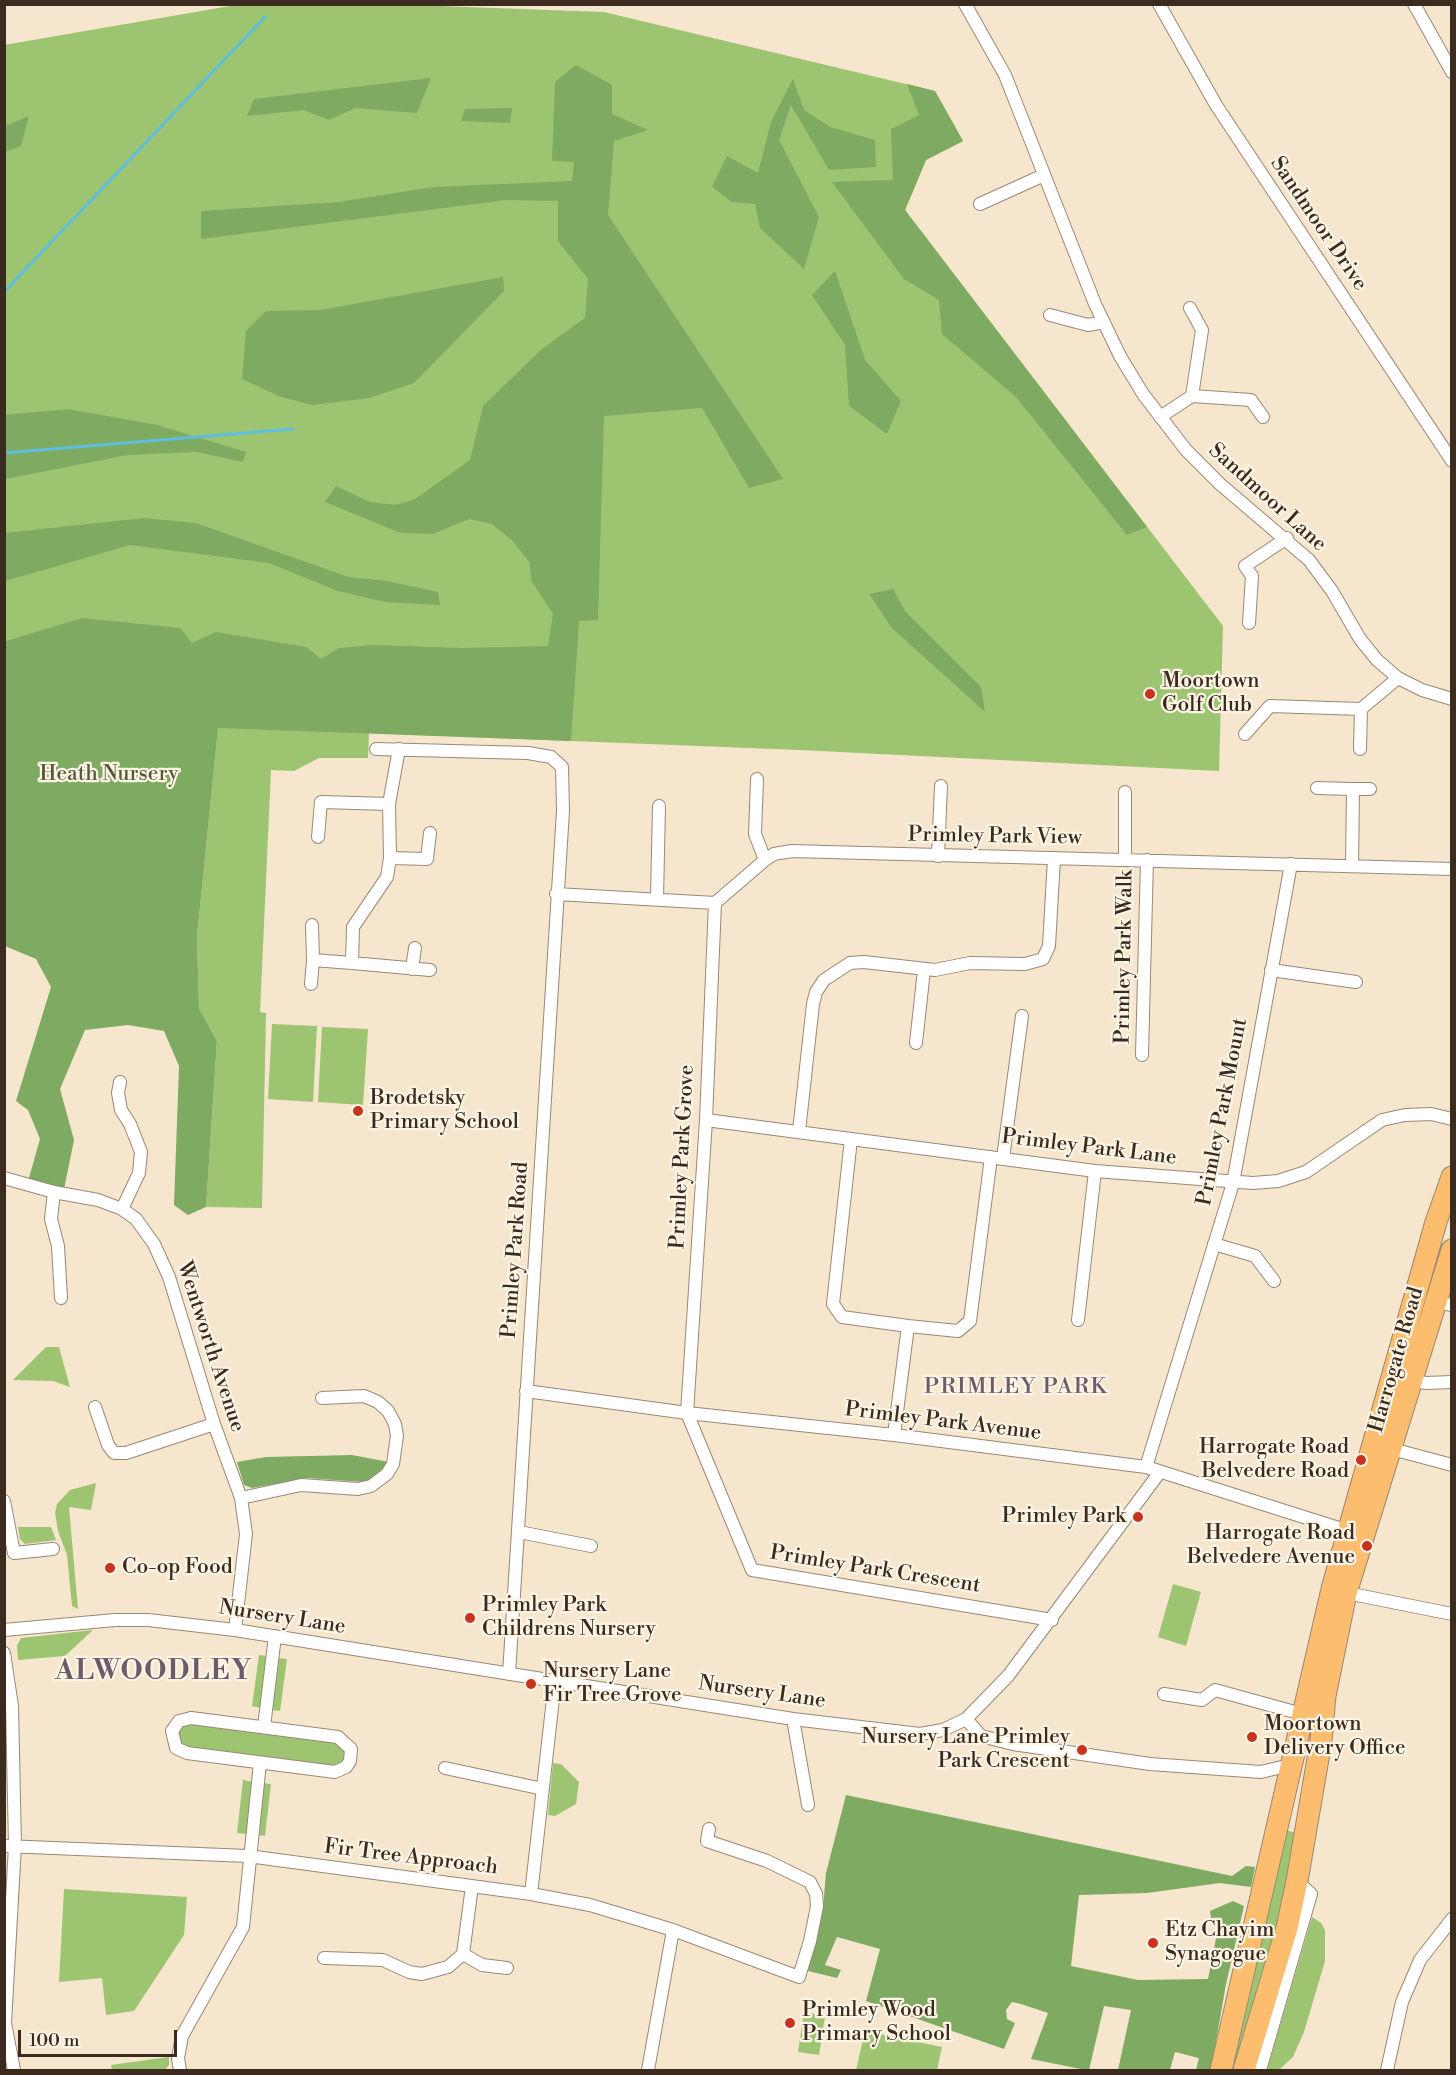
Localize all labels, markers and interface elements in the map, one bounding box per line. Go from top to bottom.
street label: Sandmoor Drive [1264,152,1372,296]
street label: Sandmoor Lane [1203,438,1331,558]
place label: Moortown Golf Club [1162,669,1259,719]
marker: Moortown Golf Club [1143,687,1157,701]
park label: Heath Nursery [40,762,178,788]
street label: Primley Park View [908,823,1082,851]
street label: Primley Park Walk [1111,870,1139,1044]
street label: Primley Park Mount [1192,1016,1254,1208]
street label: Primley Park Grove [666,1064,700,1250]
place label: Brodetsky Primary School [370,1086,519,1136]
marker: Brodetsky Primary School [351,1104,365,1118]
street label: Primley Park Lane [1000,1125,1178,1171]
street label: Primley Park Road [497,1161,535,1339]
street label: Wentworth Avenue [171,1259,249,1435]
street label: Harrogate Road [1364,1284,1430,1436]
district label: PRIMLEY PARK [924,1375,1108,1401]
street label: Primley Park Avenue [843,1397,1043,1447]
place label: Harrogate Road Belvedere Road [1199,1435,1349,1485]
marker: Harrogate Road Belvedere Road [1354,1453,1368,1467]
place label: Primley Park [1002,1504,1126,1530]
marker: Primley Park [1131,1510,1145,1524]
place label: Harrogate Road Belvedere Avenue [1187,1521,1355,1571]
marker: Harrogate Road Belvedere Avenue [1360,1539,1374,1553]
street label: Primley Park Crescent [768,1541,982,1599]
place label: Co-op Food [122,1555,233,1581]
marker: Co-op Food [103,1561,117,1575]
place label: Primley Park Childrens Nursery [482,1593,656,1643]
street label: Nursery Lane [217,1596,347,1640]
marker: Primley Park Childrens Nursery [463,1611,477,1625]
district label: ALWOODLEY [55,1657,253,1689]
place label: Nursery Lane Fir Tree Grove [543,1659,682,1709]
street label: Nursery Lane [697,1672,827,1714]
marker: Nursery Lane Fir Tree Grove [524,1677,538,1691]
place label: Moortown Delivery Office [1264,1712,1406,1762]
place label: Nursery Lane Primley Park Crescent [861,1725,1070,1775]
marker: Moortown Delivery Office [1245,1730,1259,1744]
marker: Nursery Lane Primley Park Crescent [1075,1743,1089,1757]
street label: Fir Tree Approach [323,1835,499,1881]
place label: Etz Chayim Synagogue [1165,1918,1274,1968]
marker: Etz Chayim Synagogue [1146,1936,1160,1950]
place label: Primley Wood Primary School [802,1998,951,2048]
marker: Primley Wood Primary School [783,2016,797,2030]
scale bar [21,2018,180,2056]
text: 100 m [29,2029,80,2052]

